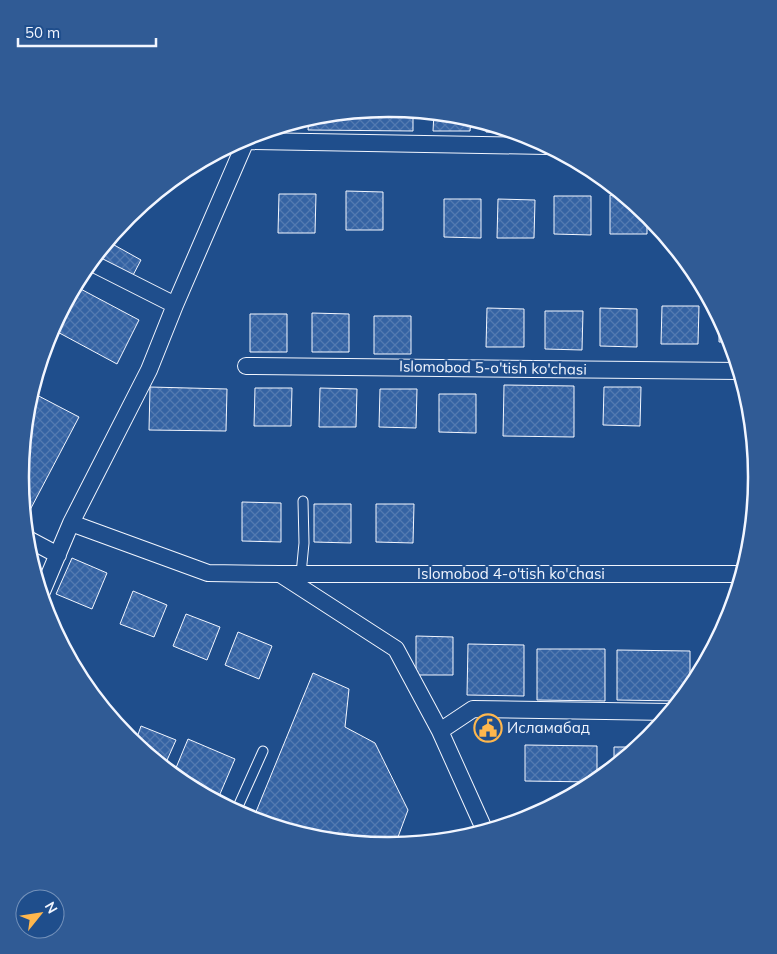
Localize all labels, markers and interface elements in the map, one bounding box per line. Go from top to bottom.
scale bar [18,15,155,47]
text: 50 m [25,23,60,42]
street label: Islomobod 5-o'tish ko'chasi [399,356,587,379]
street label: Islomobod 4-o'tish ko'chasi [417,564,605,583]
public building icon: Исламабад [473,713,503,743]
place label: Исламабад [507,718,590,737]
north arrow [15,889,65,939]
text: N [41,898,62,917]

